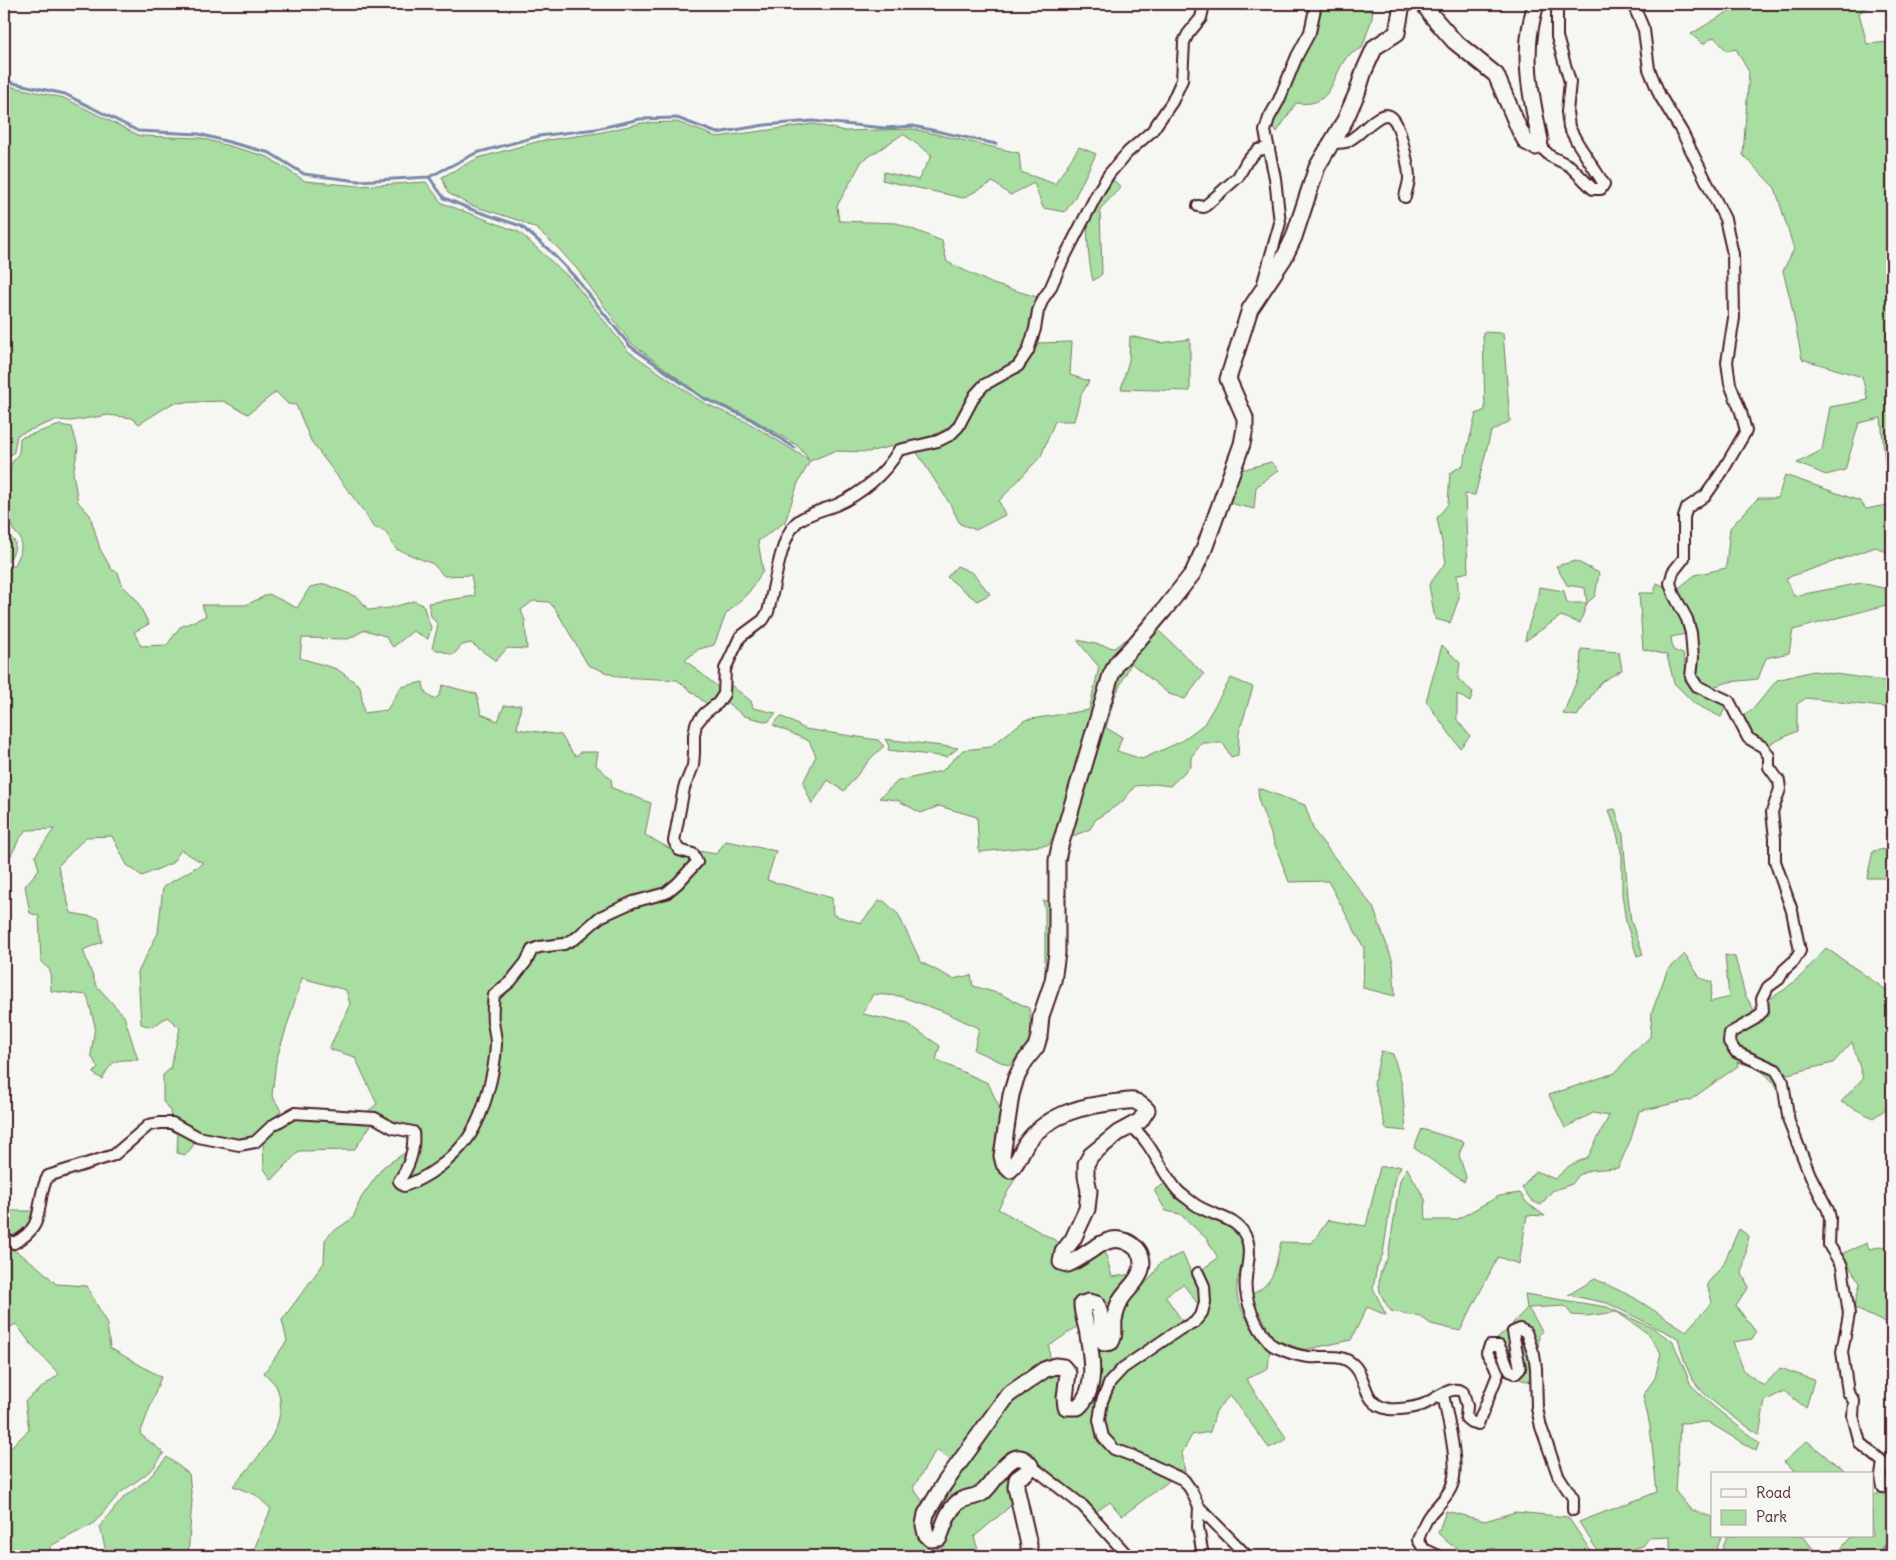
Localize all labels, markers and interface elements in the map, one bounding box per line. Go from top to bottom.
legend [1711,1472,1874,1538]
text: Road [1756,1483,1791,1502]
text: Park [1756,1507,1787,1526]

